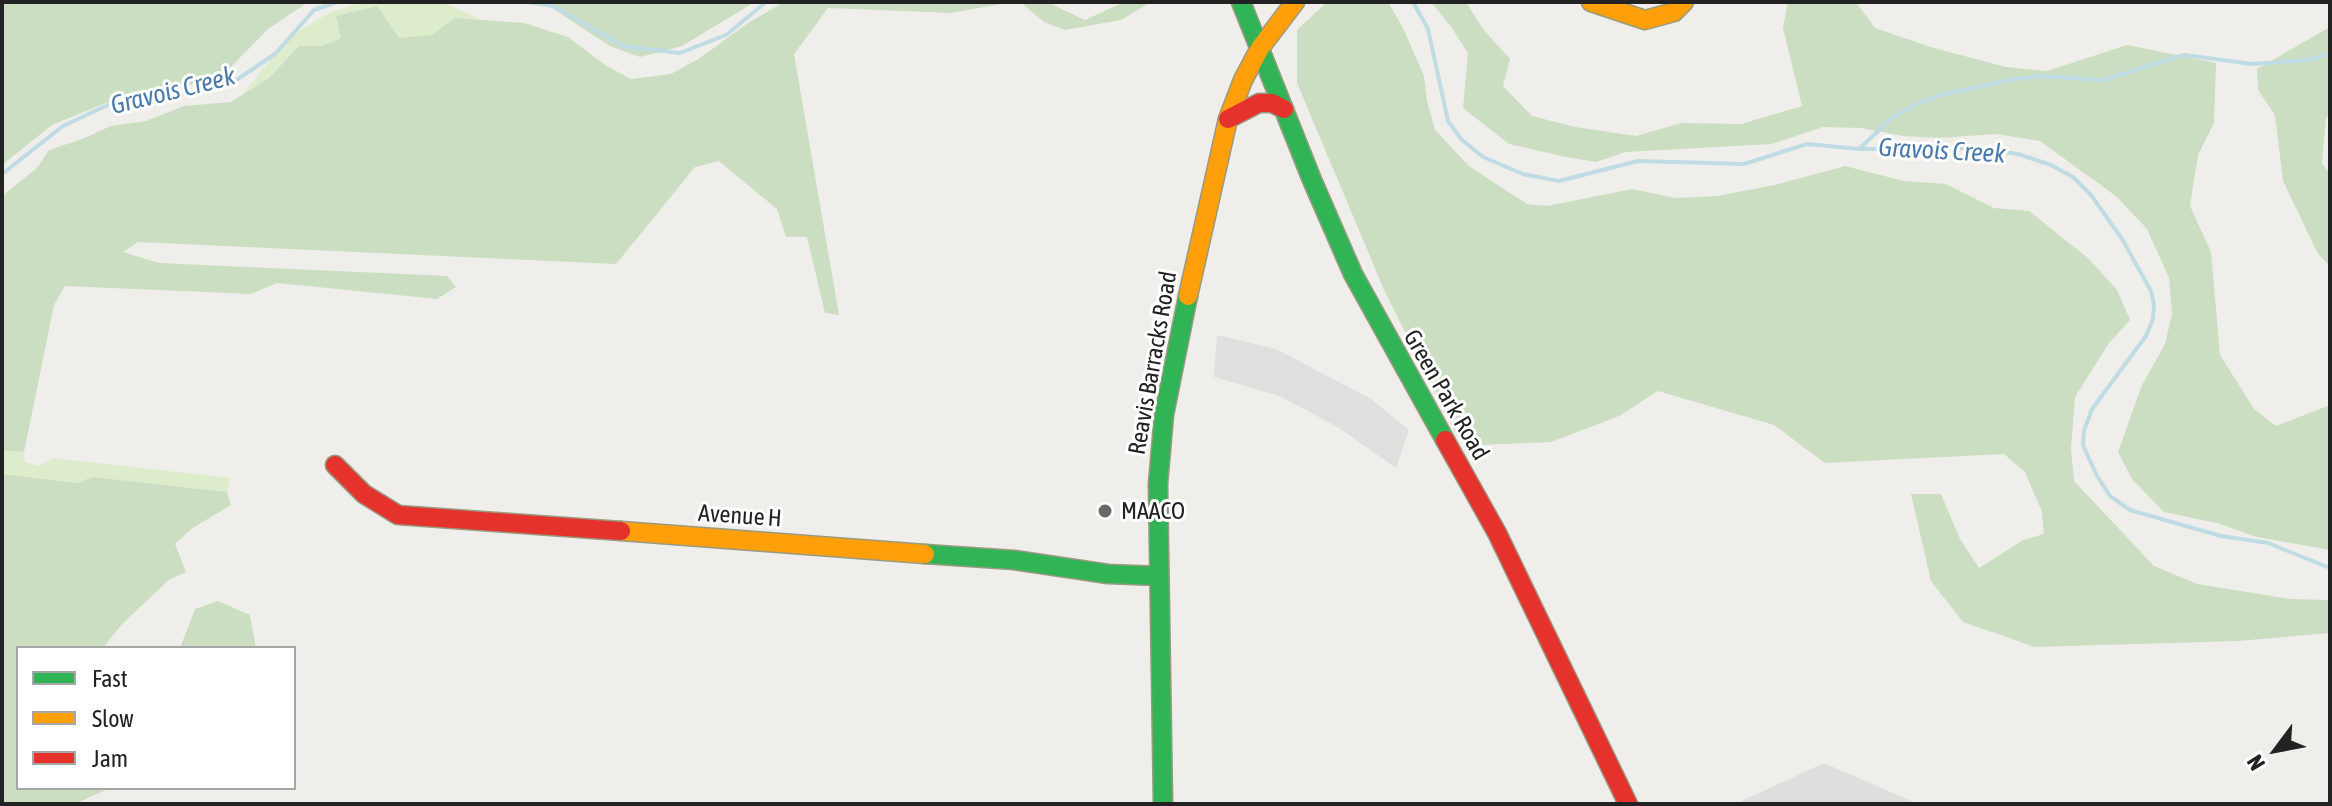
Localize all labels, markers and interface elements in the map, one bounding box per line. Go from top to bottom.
water label: Gravois Creek [107,60,239,122]
water label: Gravois Creek [1878,132,2006,170]
street label: Reavis Barracks Road [1123,269,1183,457]
street label: Green Park Road [1397,325,1495,465]
place label: MAACO [1121,497,1185,525]
street label: Avenue H [697,499,783,533]
marker: MAACO [1096,502,1114,520]
legend [16,646,296,790]
text: Fast [92,665,128,692]
text: Slow [92,705,134,732]
north arrow [2236,710,2316,790]
text: Jam [92,745,128,772]
text: N [2241,750,2270,775]

